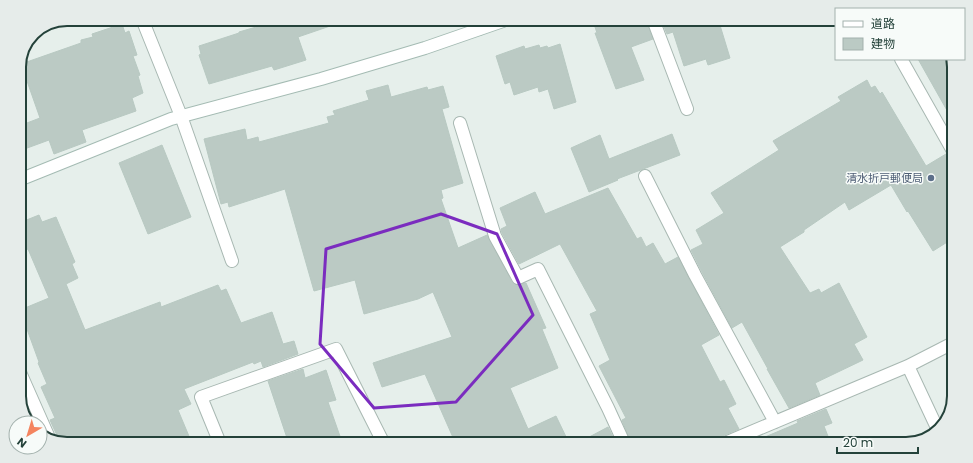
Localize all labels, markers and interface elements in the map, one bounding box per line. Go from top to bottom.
legend [835,8,965,60]
text: 道路 [871,15,895,32]
text: 建物 [871,35,895,52]
place label: 清水折戸郵便局 [846,170,923,186]
marker: 清水折戸郵便局 [926,173,936,183]
north arrow [8,415,48,455]
scale bar [837,429,918,455]
text: N [14,434,30,452]
text: 20 m [843,434,873,451]

